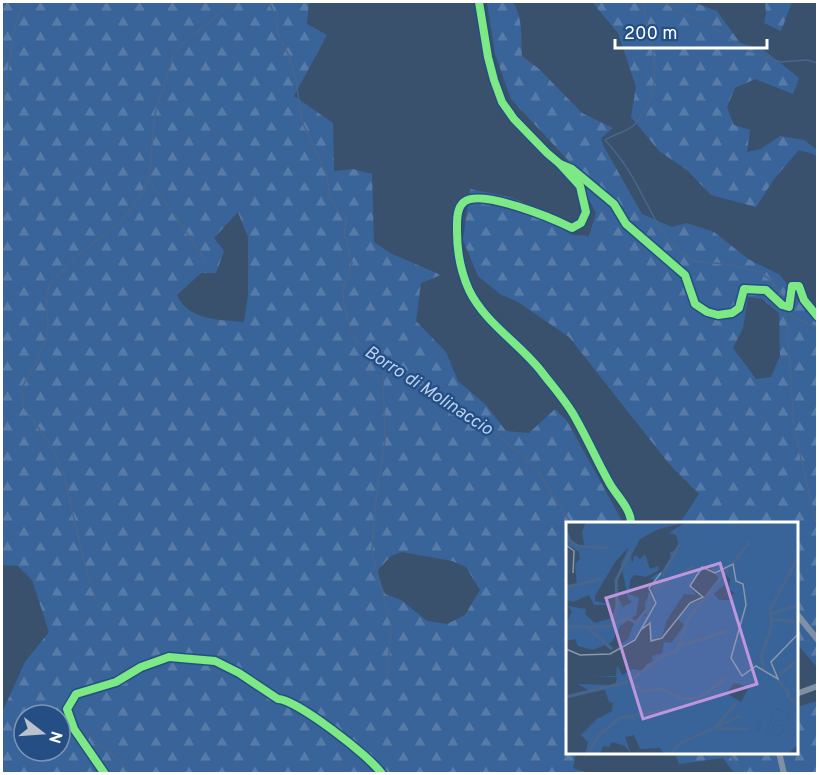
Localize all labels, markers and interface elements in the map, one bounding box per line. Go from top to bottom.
scale bar [615,12,766,50]
text: 200 m [624,23,677,46]
water label: Borro di Molinaccio [360,341,497,442]
inset map [566,522,798,754]
north arrow [12,703,72,763]
text: N [43,728,66,745]

